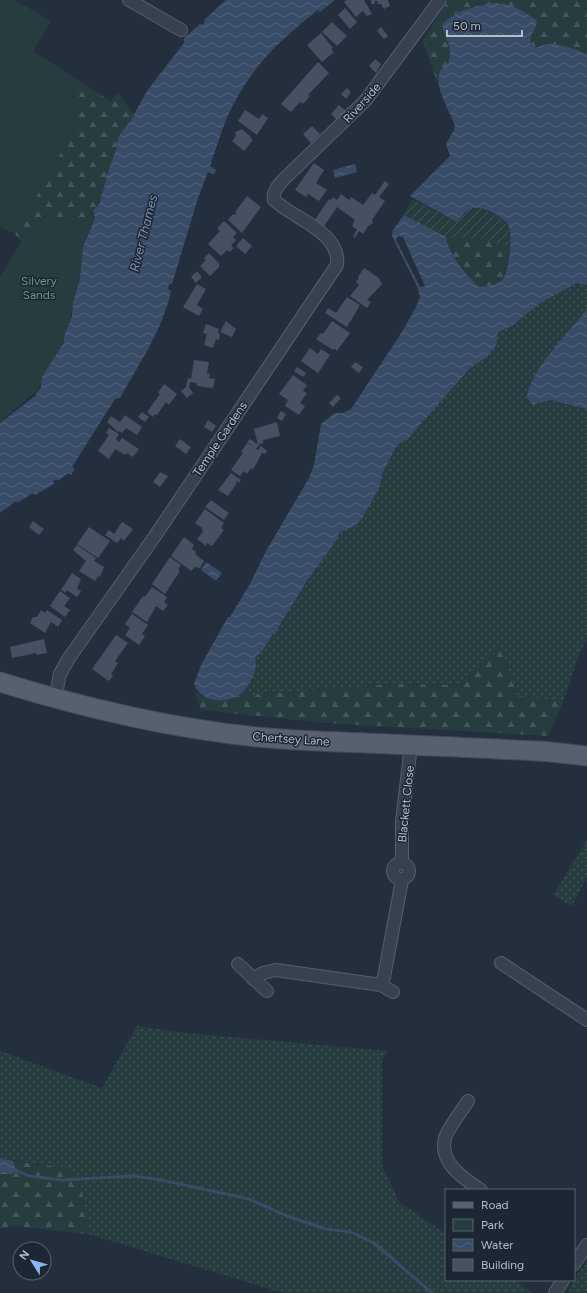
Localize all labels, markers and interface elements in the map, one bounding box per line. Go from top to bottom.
scale bar [447,12,522,38]
text: 50 m [453,19,481,33]
street label: Riverside [340,80,384,126]
water label: River Thames [127,193,160,273]
park label: Silvery Sands [21,274,58,302]
street label: Temple Gardens [190,399,250,479]
street label: Chertsey Lane [252,729,331,749]
street label: Blackett Close [395,764,417,843]
legend [445,1189,575,1281]
text: Road [481,1198,509,1212]
text: Park [481,1218,504,1232]
text: Water [481,1238,513,1252]
north arrow [12,1241,52,1281]
text: N [17,1248,32,1263]
text: Building [481,1258,524,1272]

